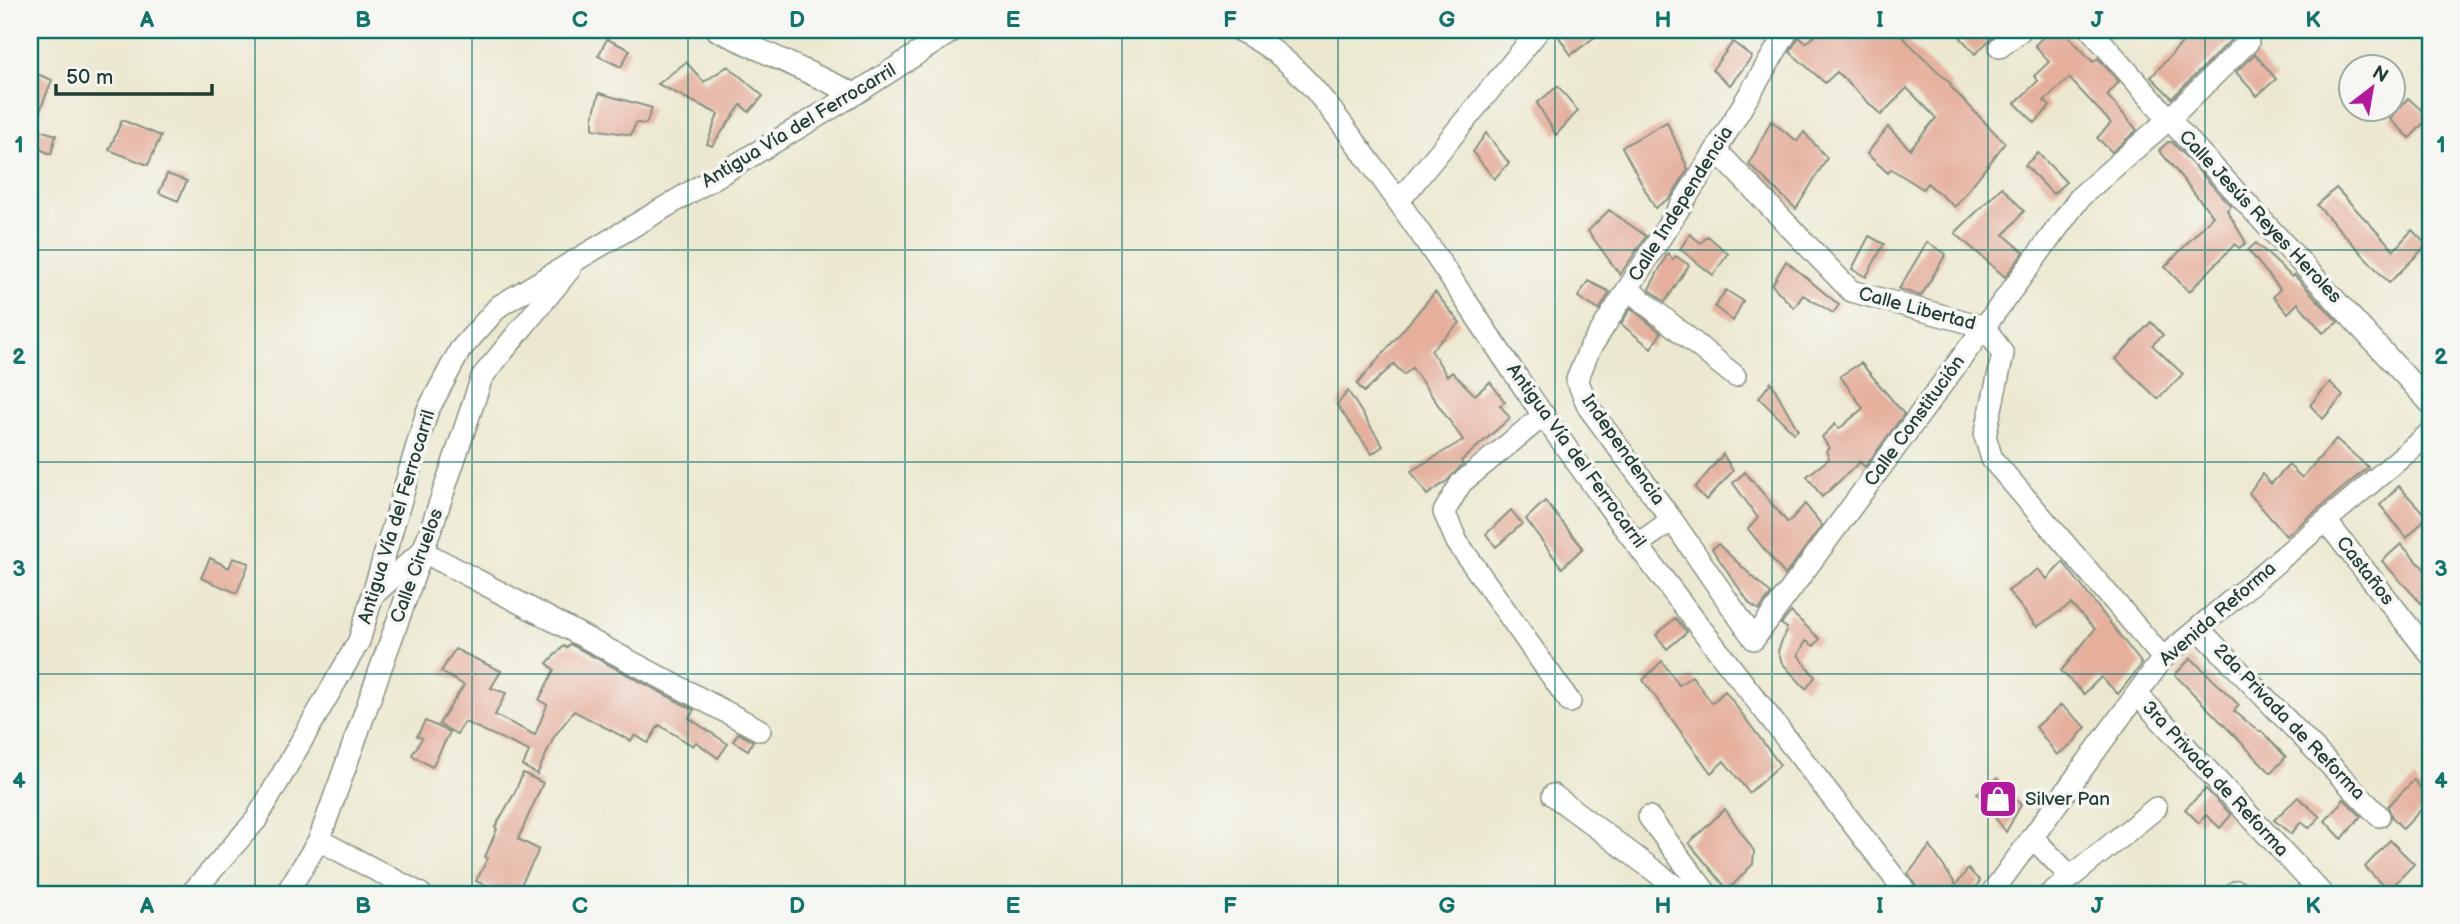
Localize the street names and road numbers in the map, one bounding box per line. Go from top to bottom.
street label: Antigua Vía del Ferrocarril [698,59,900,193]
street label: Calle Independencia [1624,122,1738,286]
street label: Calle Jesús Reyes Heroles [2174,126,2346,308]
street label: Calle Libertad [1856,282,1978,336]
street label: Calle Constitución [1860,351,1970,491]
street label: Antigua Vía del Ferrocarril [1501,359,1651,553]
street label: Independencia [1576,390,1670,510]
street label: Antigua Vía del Ferrocarril [353,407,441,627]
street label: Calle Ciruelos [386,506,448,626]
street label: Castaños [2331,532,2399,610]
street label: Avenida Reforma [2155,557,2281,671]
street label: 2da Privada de Reforma [2208,639,2370,805]
street label: 3ra Privada de Reforma [2137,696,2293,862]

